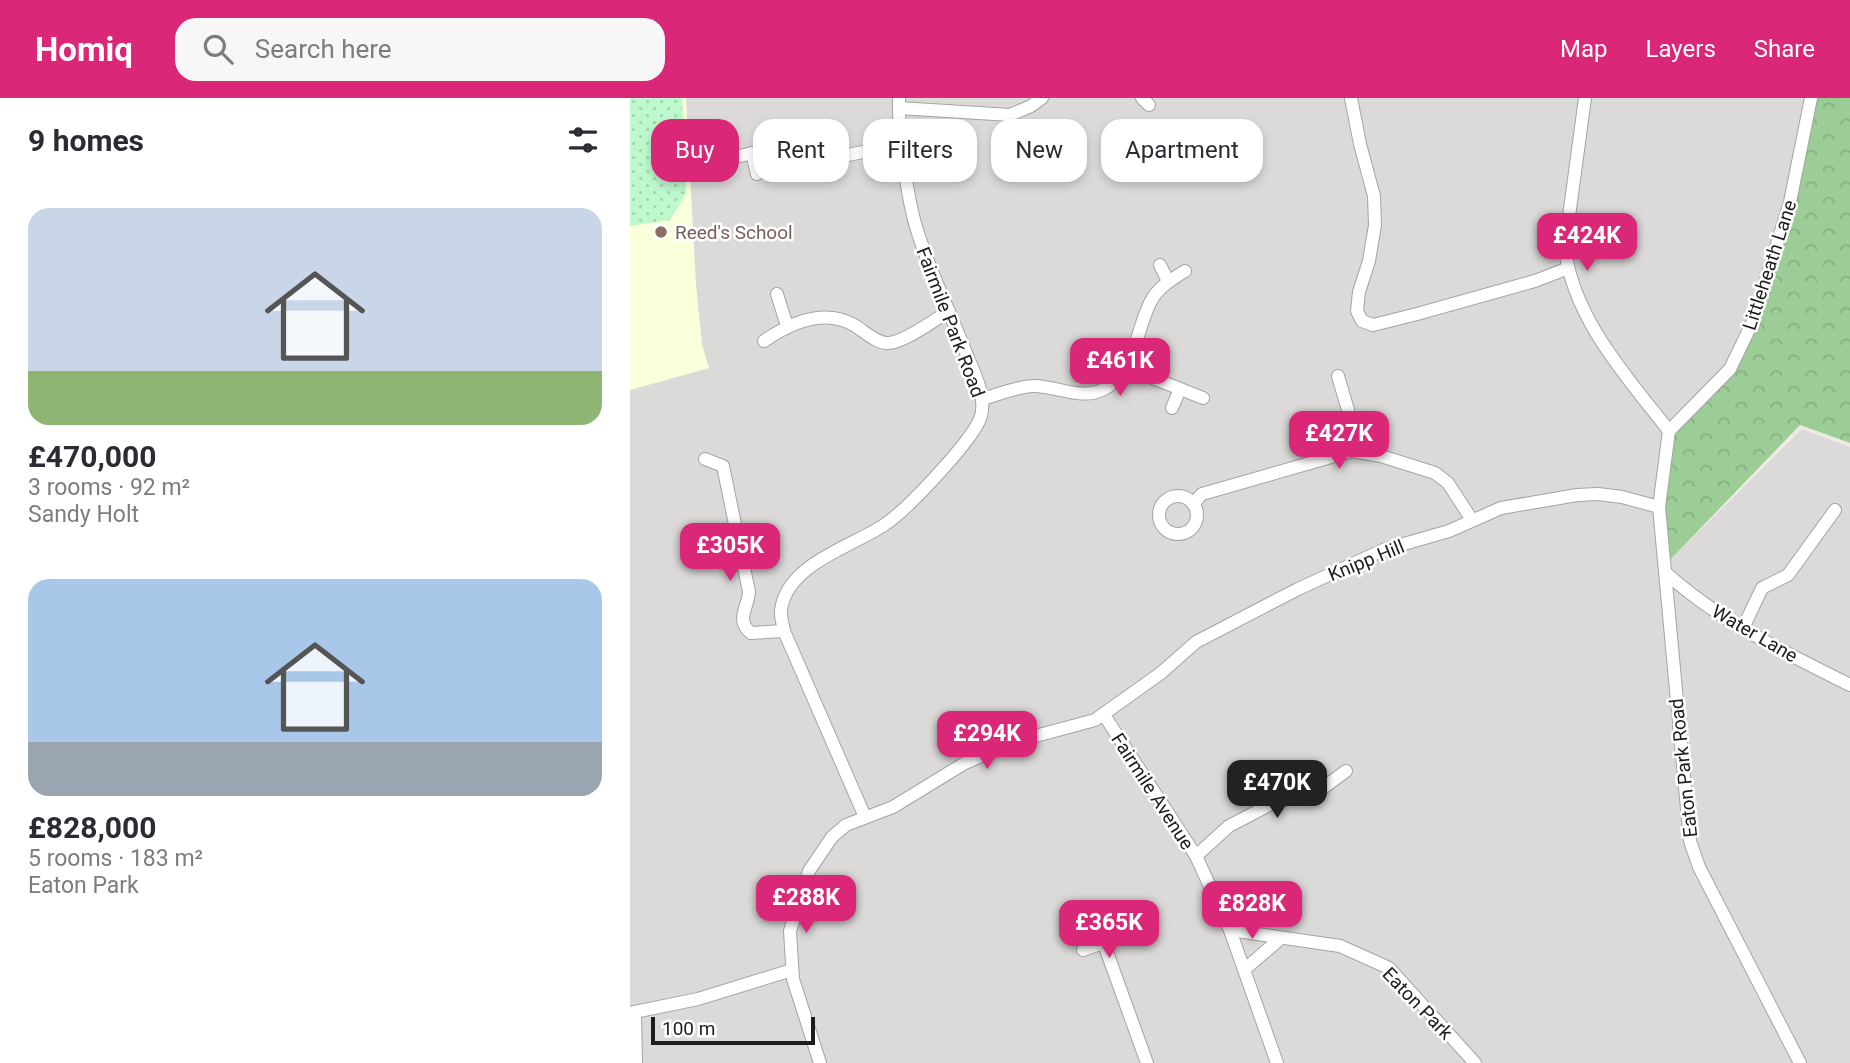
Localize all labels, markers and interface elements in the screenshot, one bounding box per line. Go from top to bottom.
search box [175,18,665,81]
text: Homiq [35,30,133,69]
icon: search [199,30,237,68]
text: Search here [255,34,392,64]
text: Map [1560,35,1608,63]
text: Layers [1646,35,1716,63]
text: Share [1754,35,1815,63]
chip: Buy [651,119,739,182]
chip: Rent [753,119,849,182]
chip: Filters [863,119,977,182]
chip: New [991,119,1087,182]
chip: Apartment [1101,119,1263,182]
icon: filters [564,121,602,159]
text: 9 homes [28,123,144,158]
street label: Littleheath Lane [1738,197,1801,333]
pin: £424K [1538,214,1636,273]
place label: Reed's School [675,221,793,244]
text: £424K [1553,222,1621,249]
marker: Reed's School [653,224,669,240]
street label: Fairmile Park Road [911,244,990,400]
icon: home [252,253,378,379]
pin: £461K [1071,338,1169,398]
text: £461K [1086,347,1154,374]
pin: £427K [1290,412,1388,471]
text: £427K [1305,420,1373,447]
text: £470,000 [28,439,156,474]
text: 3 rooms · 92 m² [28,474,190,501]
text: Sandy Holt [28,501,139,528]
pin: £305K [681,524,779,583]
text: £305K [696,532,764,559]
street label: Knipp Hill [1325,535,1408,586]
street label: Water Lane [1708,600,1802,667]
icon: home [252,624,378,750]
street label: Eaton Park Road [1665,697,1702,839]
pin: £294K [938,712,1036,771]
text: £294K [953,720,1021,747]
street label: Fairmile Avenue [1106,729,1199,854]
pin: £470K [1228,760,1326,820]
text: £470K [1243,769,1311,796]
text: £828,000 [28,810,156,845]
text: 5 rooms · 183 m² [28,845,203,872]
text: Eaton Park [28,872,139,899]
pin: £288K [757,876,855,935]
pin: £828K [1203,882,1301,941]
text: £288K [772,884,840,911]
text: £828K [1218,890,1286,917]
pin: £365K [1060,900,1158,960]
text: £365K [1075,909,1143,936]
street label: Eaton Park [1378,962,1458,1045]
scale bar [651,1014,816,1046]
text: 100 m [662,1017,715,1040]

